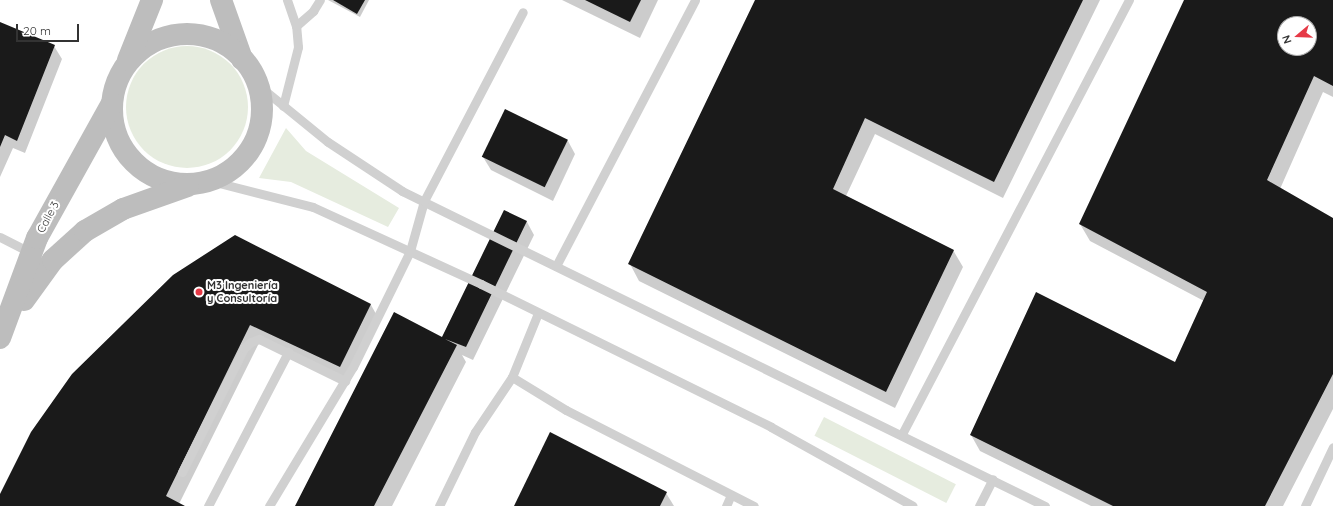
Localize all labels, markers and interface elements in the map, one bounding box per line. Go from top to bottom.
scale bar [18,16,81,42]
north arrow [1277,16,1317,56]
text: 20 m [23,23,51,38]
text: N [1279,33,1295,46]
street label: Calle 3 [34,199,62,235]
place label: M3 Ingeniería y Consultoría [207,279,278,305]
marker: M3 Ingeniería y Consultoría [194,287,204,297]

